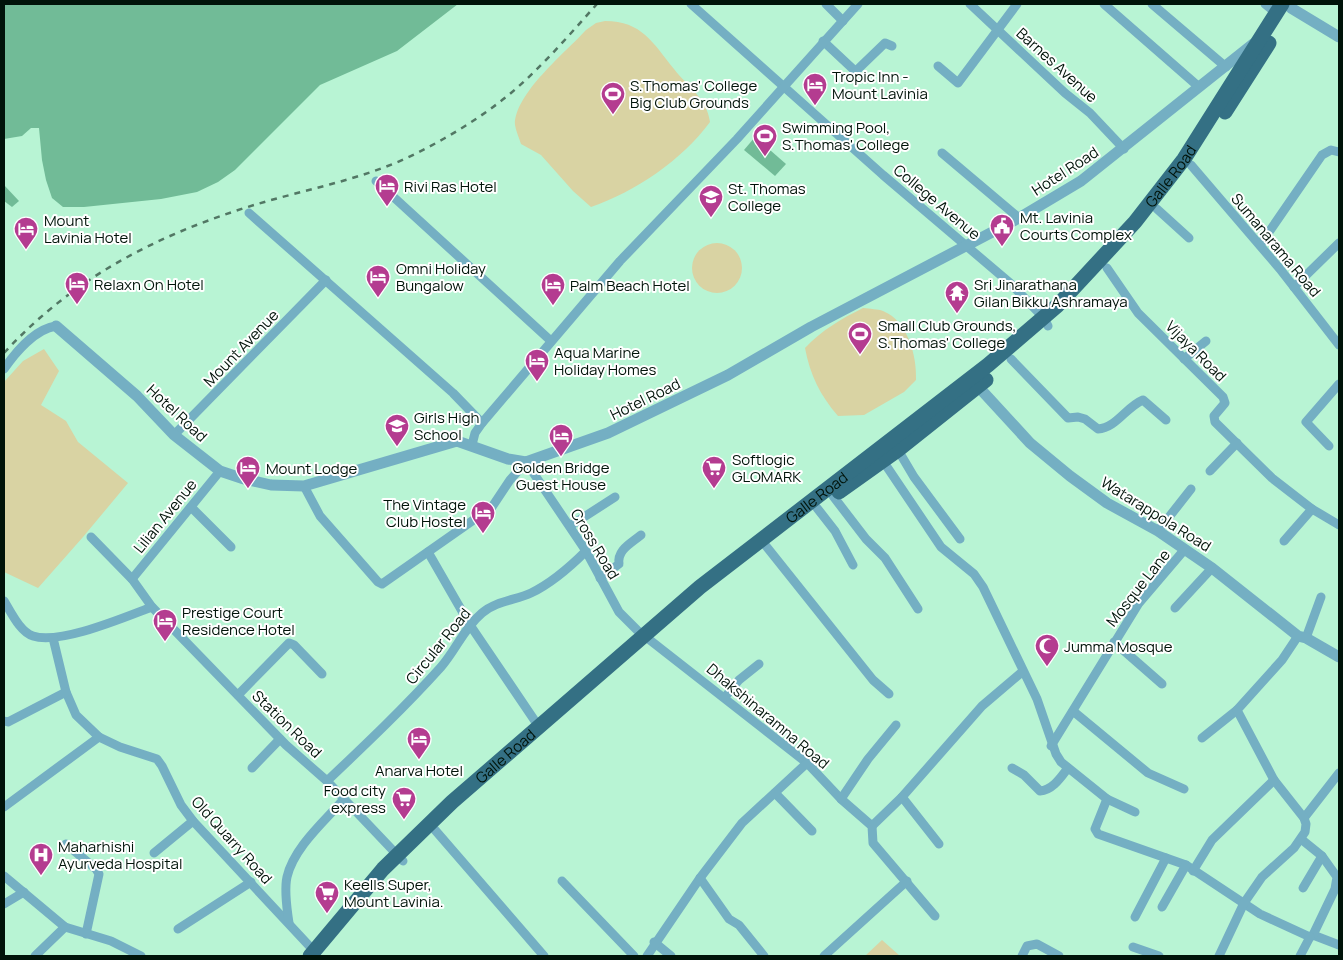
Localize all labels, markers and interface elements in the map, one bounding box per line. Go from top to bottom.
street label: Barnes Avenue [1012,23,1102,107]
place label: Tropic Inn - Mount Lavinia [832,66,928,104]
hotel icon: Tropic Inn - Mount Lavinia [802,72,828,106]
place label: S.Thomas' College Big Club Grounds [630,75,757,113]
sports icon: S.Thomas' College Big Club Grounds [600,81,626,115]
place label: Swimming Pool, S.Thomas' College [782,117,909,155]
sports icon: Swimming Pool, S.Thomas' College [752,123,778,157]
street label: Galle Road [1140,141,1201,212]
street label: Hotel Road [1028,142,1102,200]
street label: College Avenue [889,159,985,245]
hotel icon: Rivi Ras Hotel [374,173,400,207]
place label: Rivi Ras Hotel [404,176,497,197]
place label: St. Thomas College [728,178,806,216]
school or university icon: St. Thomas College [698,184,724,218]
street label: Sumanarama Road [1226,189,1326,301]
place label: Mt. Lavinia Courts Complex [1020,207,1132,245]
place label: Mount Lavinia Hotel [44,210,132,248]
public building icon: Mt. Lavinia Courts Complex [989,213,1015,247]
hotel icon: Mount Lavinia Hotel [13,216,39,250]
place label: Omni Holiday Bungalow [396,258,486,296]
hotel icon: Omni Holiday Bungalow [365,264,391,298]
hotel icon: Relaxn On Hotel [64,271,90,305]
hotel icon: Palm Beach Hotel [540,272,566,306]
place label: Relaxn On Hotel [94,274,204,295]
place label: Sri Jinarathana Gilan Bikku Ashramaya [974,274,1128,312]
place label: Palm Beach Hotel [570,275,690,296]
temple icon: Sri Jinarathana Gilan Bikku Ashramaya [944,280,970,314]
street label: Mount Avenue [199,305,283,391]
place label: Small Club Grounds, S.Thomas' College [878,315,1017,353]
street label: Vijaya Road [1161,316,1231,386]
sports icon: Small Club Grounds, S.Thomas' College [847,321,873,355]
place label: Aqua Marine Holiday Homes [554,342,656,380]
hotel icon: Aqua Marine Holiday Homes [524,348,550,382]
street label: Hotel Road [606,373,684,425]
street label: Hotel Road [142,380,212,446]
place label: Girls High School [414,407,480,445]
school or university icon: Girls High School [384,413,410,447]
hotel icon: Golden Bridge Guest House [548,423,574,457]
place label: Softlogic GLOMARK [732,449,801,487]
hotel icon: Mount Lodge [235,455,261,489]
supermarket icon: Softlogic GLOMARK [701,455,727,489]
place label: Golden Bridge Guest House [513,457,610,495]
place label: Mount Lodge [266,458,358,479]
street label: Galle Road [781,467,852,528]
street label: Watarappola Road [1097,472,1215,556]
street label: Lilian Avenue [129,474,202,557]
place label: The Vintage Club Hostel [383,494,466,532]
hotel icon: The Vintage Club Hostel [470,500,496,534]
street label: Cross Road [566,505,624,583]
street label: Mosque Lane [1101,545,1175,631]
place label: Prestige Court Residence Hotel [182,602,295,640]
street label: Circular Road [401,603,475,689]
hotel icon: Prestige Court Residence Hotel [152,608,178,642]
mosque icon: Jumma Mosque [1034,633,1060,667]
place label: Jumma Mosque [1064,636,1173,657]
street label: Dhakshinaramna Road [702,658,834,774]
street label: Station Road [248,685,326,763]
street label: Galle Road [471,724,540,788]
hotel icon: Anarva Hotel [406,726,432,760]
place label: Anarva Hotel [375,760,463,781]
place label: Food city express [324,780,386,818]
supermarket icon: Food city express [391,786,417,820]
street label: Old Quarry Road [187,792,277,888]
place label: Maharhishi Ayurveda Hospital [58,836,182,874]
hospital icon: Maharhishi Ayurveda Hospital [28,842,54,876]
place label: Keells Super, Mount Lavinia. [344,874,444,912]
supermarket icon: Keells Super, Mount Lavinia. [314,880,340,914]

